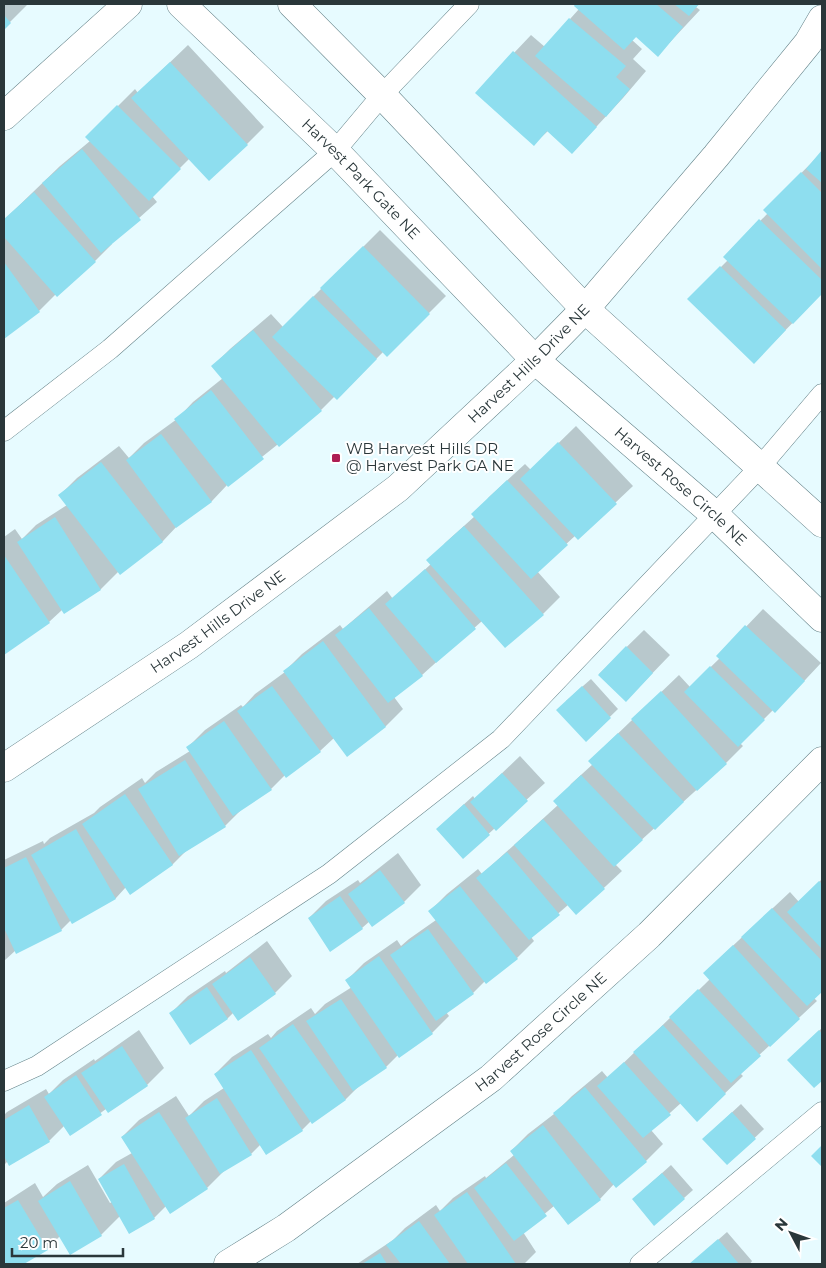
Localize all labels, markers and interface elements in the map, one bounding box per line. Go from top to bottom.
street label: Harvest Park Gate NE [298,114,424,243]
street label: Harvest Hills Drive NE [464,300,593,427]
street label: Harvest Rose Circle NE [611,423,751,550]
place label: WB Harvest Hills DR @ Harvest Park GA NE [346,439,514,475]
marker: WB Harvest Hills DR @ Harvest Park GA NE [330,452,342,464]
street label: Harvest Hills Drive NE [146,566,289,677]
street label: Harvest Rose Circle NE [471,968,610,1096]
north arrow [766,1208,816,1258]
text: N [771,1214,792,1235]
scale bar [12,1226,124,1258]
text: 20 m [20,1233,58,1252]

